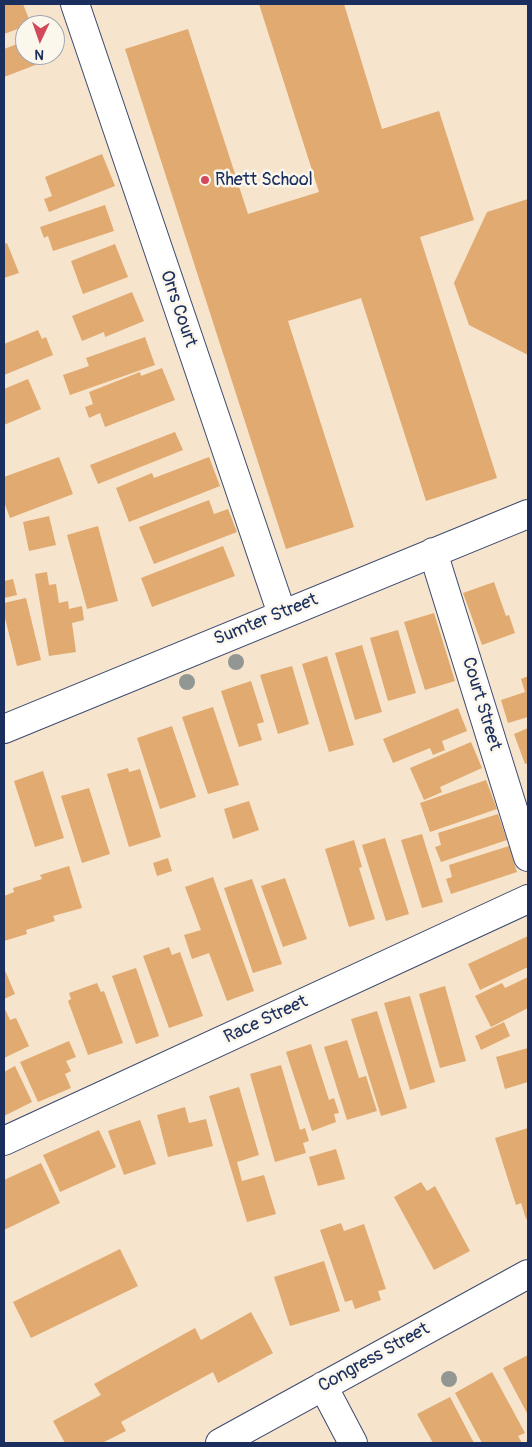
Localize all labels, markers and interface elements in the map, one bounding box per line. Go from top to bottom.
north arrow [15,15,65,65]
text: N [34,46,44,63]
place label: Rhett School [215,169,313,191]
marker: Rhett School [199,174,211,186]
street label: Orrs Court [155,268,201,350]
street label: Sumter Street [211,589,321,651]
street label: Court Street [457,655,505,753]
street label: Race Street [221,991,311,1049]
street label: Congress Street [315,1319,433,1397]

